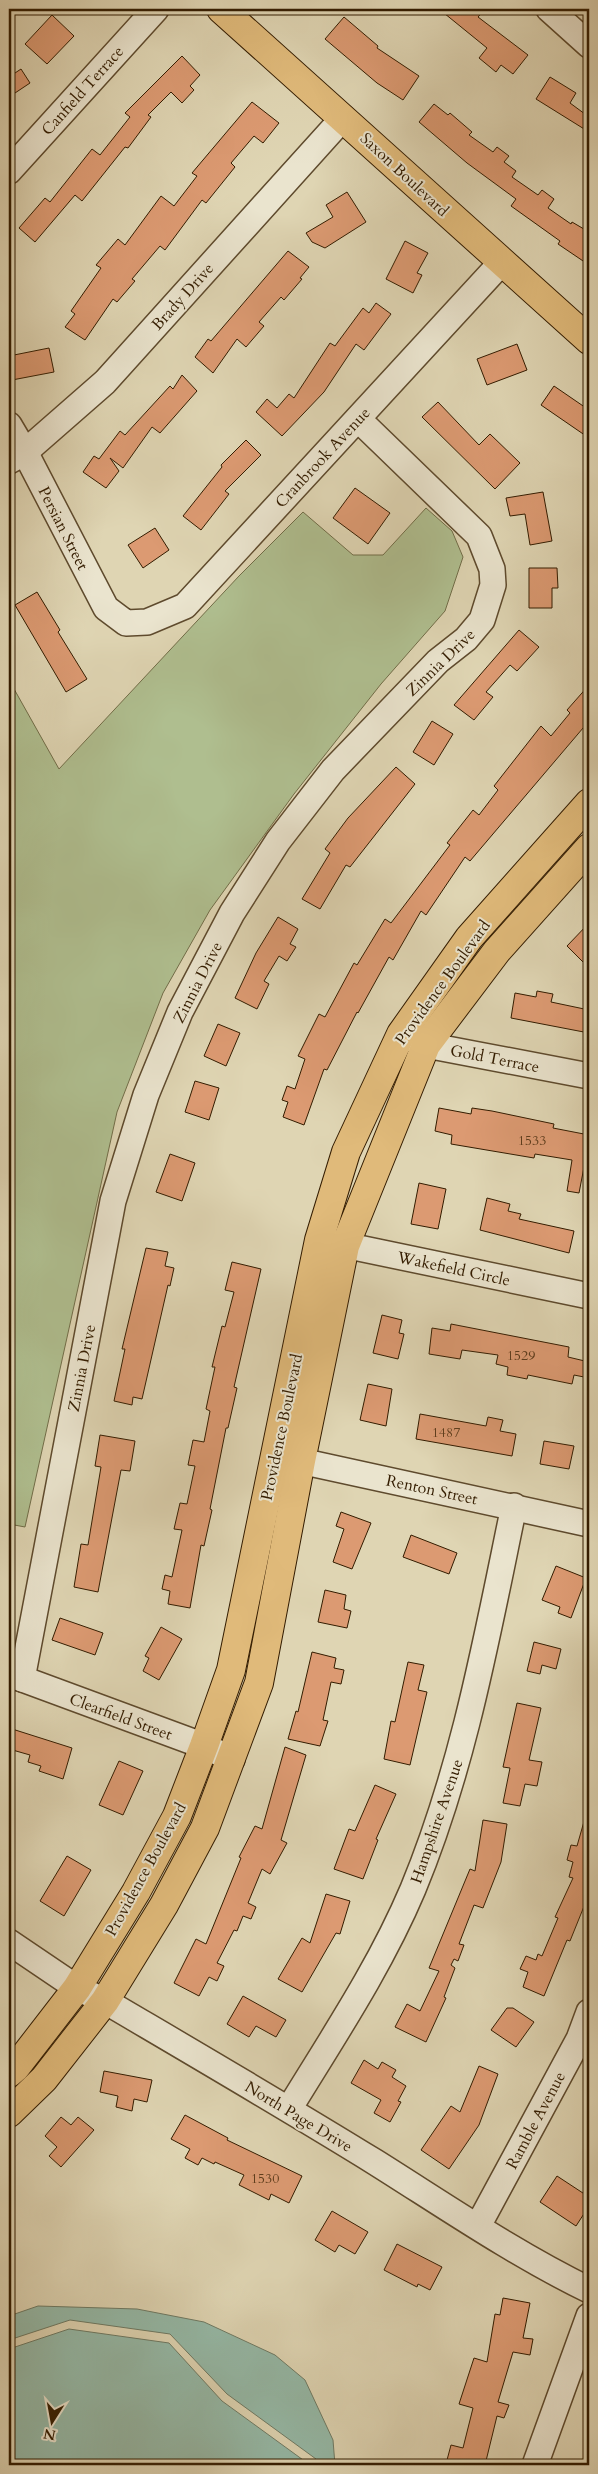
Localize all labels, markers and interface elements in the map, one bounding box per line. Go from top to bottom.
street label: Canfield Terrace [37,41,129,140]
street label: Saxon Boulevard [355,128,454,222]
street label: Brady Drive [147,258,219,335]
street label: Cranbrook Avenue [270,402,375,513]
street label: Persian Street [33,483,94,574]
street label: Zinnia Drive [401,624,480,701]
street label: Providence Boulevard [390,915,496,1049]
street label: Zinnia Drive [168,938,228,1027]
street label: Gold Terrace [448,1040,541,1078]
house number: 1533 [518,1131,546,1150]
street label: Wakefield Circle [394,1246,512,1292]
street label: Zinnia Drive [63,1323,101,1414]
house number: 1529 [507,1346,535,1365]
street label: Providence Boulevard [256,1351,308,1503]
house number: 1487 [432,1423,460,1442]
street label: Renton Street [384,1470,480,1510]
street label: Clearfield Street [66,1688,175,1746]
street label: Hampshire Avenue [405,1756,469,1886]
street label: Providence Boulevard [100,1798,192,1940]
street label: Ramble Avenue [501,2068,571,2173]
street label: North Page Drive [241,2076,356,2158]
house number: 1530 [251,2169,279,2188]
north arrow [28,2396,78,2446]
text: N [42,2424,57,2445]

